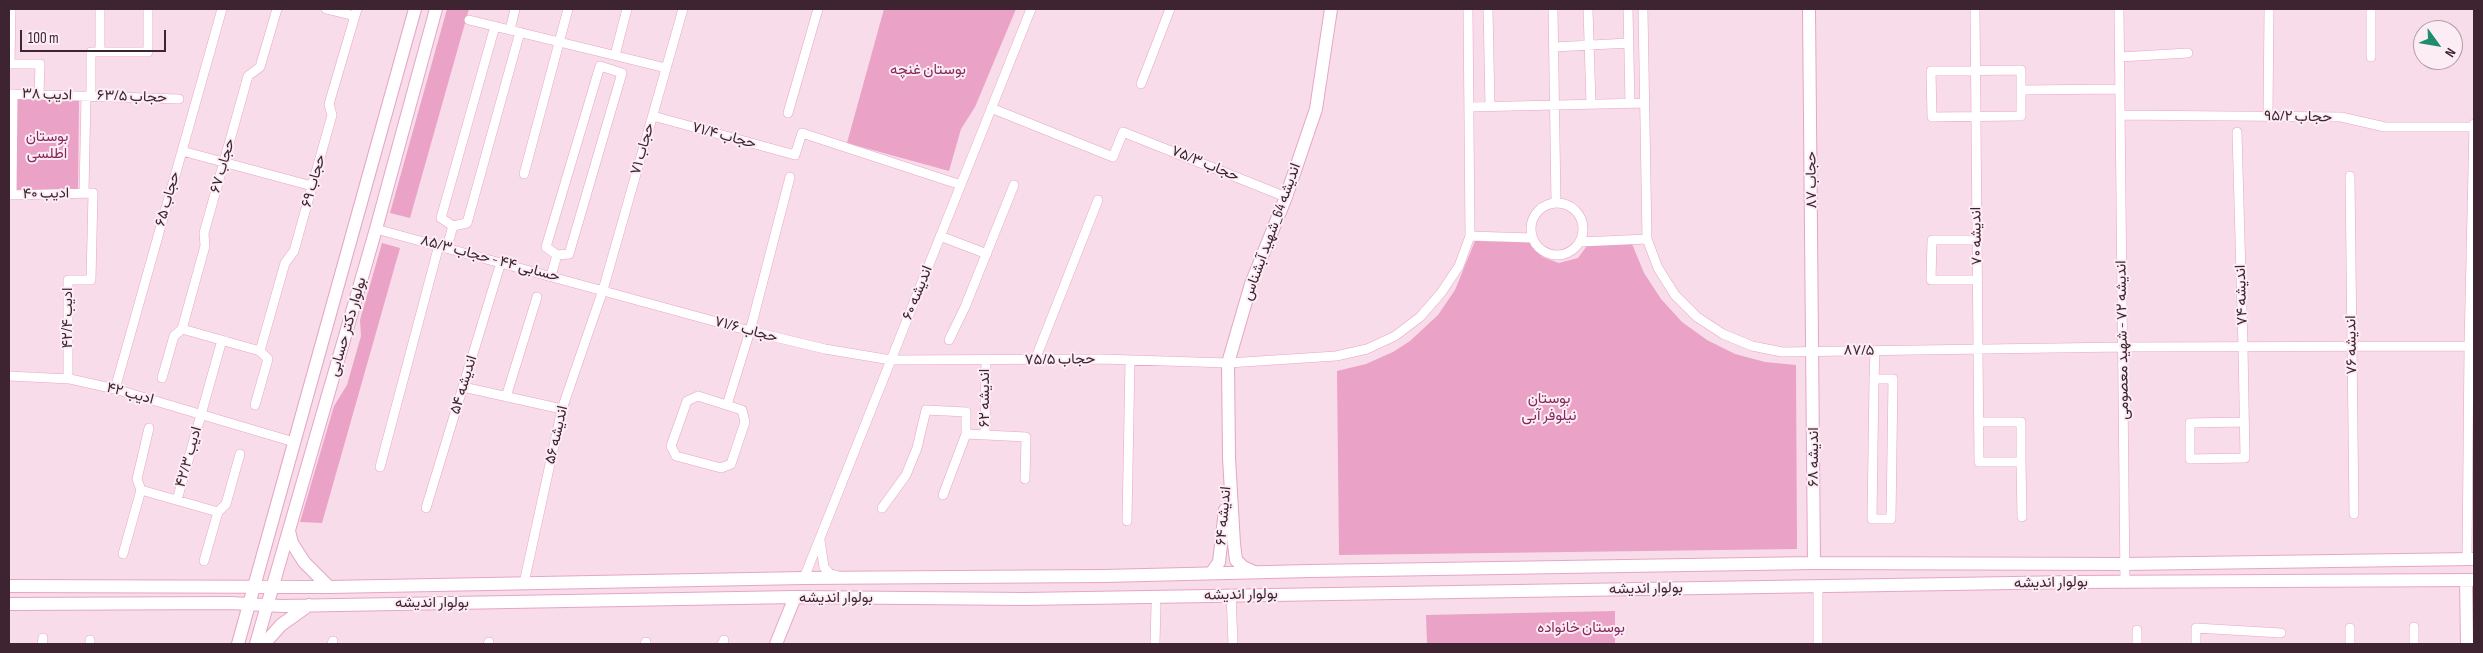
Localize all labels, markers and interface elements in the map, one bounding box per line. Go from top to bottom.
scale bar [22,20,169,52]
north arrow [2413,20,2463,70]
text: 100 m [28,29,59,48]
text: N [2441,45,2459,60]
park label: بوستان غنچه [890,61,966,79]
street label: ادیب ۳۸ [22,85,72,105]
street label: حجاب ۶۳/۵ [97,87,167,107]
street label: حجاب ۹۵/۲ [2264,107,2332,127]
street label: حجاب ۷۱/۴ [690,119,758,153]
street label: حجاب ۷۱ [627,121,659,177]
park label: بوستان اطلسی [26,128,68,163]
street label: حجاب ۶۷ [207,137,239,195]
street label: حجاب ۷۵/۳ [1168,142,1242,186]
street label: حجاب ۸۷ [1803,151,1821,209]
street label: حجاب ۶۹ [298,152,330,210]
street label: اندیشه 64_شهید آبشناس [1239,161,1305,303]
street label: حجاب ۶۵ [152,170,184,228]
street label: ادیب ۴۰ [23,185,69,203]
street label: اندیشه ۷۰ [1967,207,1987,265]
street label: حسابی ۴۴ - حجاب ۸۵/۳ [418,232,562,286]
street label: اندیشه ۷۲ - شهید معصومی [2113,260,2133,420]
street label: اندیشه ۶۰ [899,263,937,323]
street label: اندیشه ۷۴ [2232,264,2252,326]
street label: بولوار دکتر حسابی [325,275,371,379]
street label: ادیب ۴۲/۴ [59,287,77,349]
street label: حجاب ۷۱/۶ [713,313,779,347]
street label: اندیشه ۷۶ [2342,315,2362,375]
street label: ۸۷/۵ [1843,342,1875,360]
street label: حجاب ۷۵/۵ [1025,350,1095,370]
street label: اندیشه ۵۴ [447,353,481,417]
street label: اندیشه ۶۲ [976,369,994,427]
street label: ادیب ۴۲ [104,379,156,409]
park label: بوستان نیلوفر آبی [1521,390,1577,425]
street label: اندیشه ۵۶ [542,404,572,466]
street label: ادیب ۴۲/۳ [172,425,206,489]
street label: اندیشه ۶۸ [1805,427,1823,487]
street label: اندیشه ۶۴ [1212,486,1236,546]
street label: بولوار اندیشه [2014,573,2088,593]
street label: بولوار اندیشه [1609,579,1683,599]
street label: بولوار اندیشه [1204,585,1278,605]
street label: بولوار اندیشه [799,589,873,607]
street label: بولوار اندیشه [395,594,469,612]
park label: بوستان خانواده [1537,619,1625,637]

